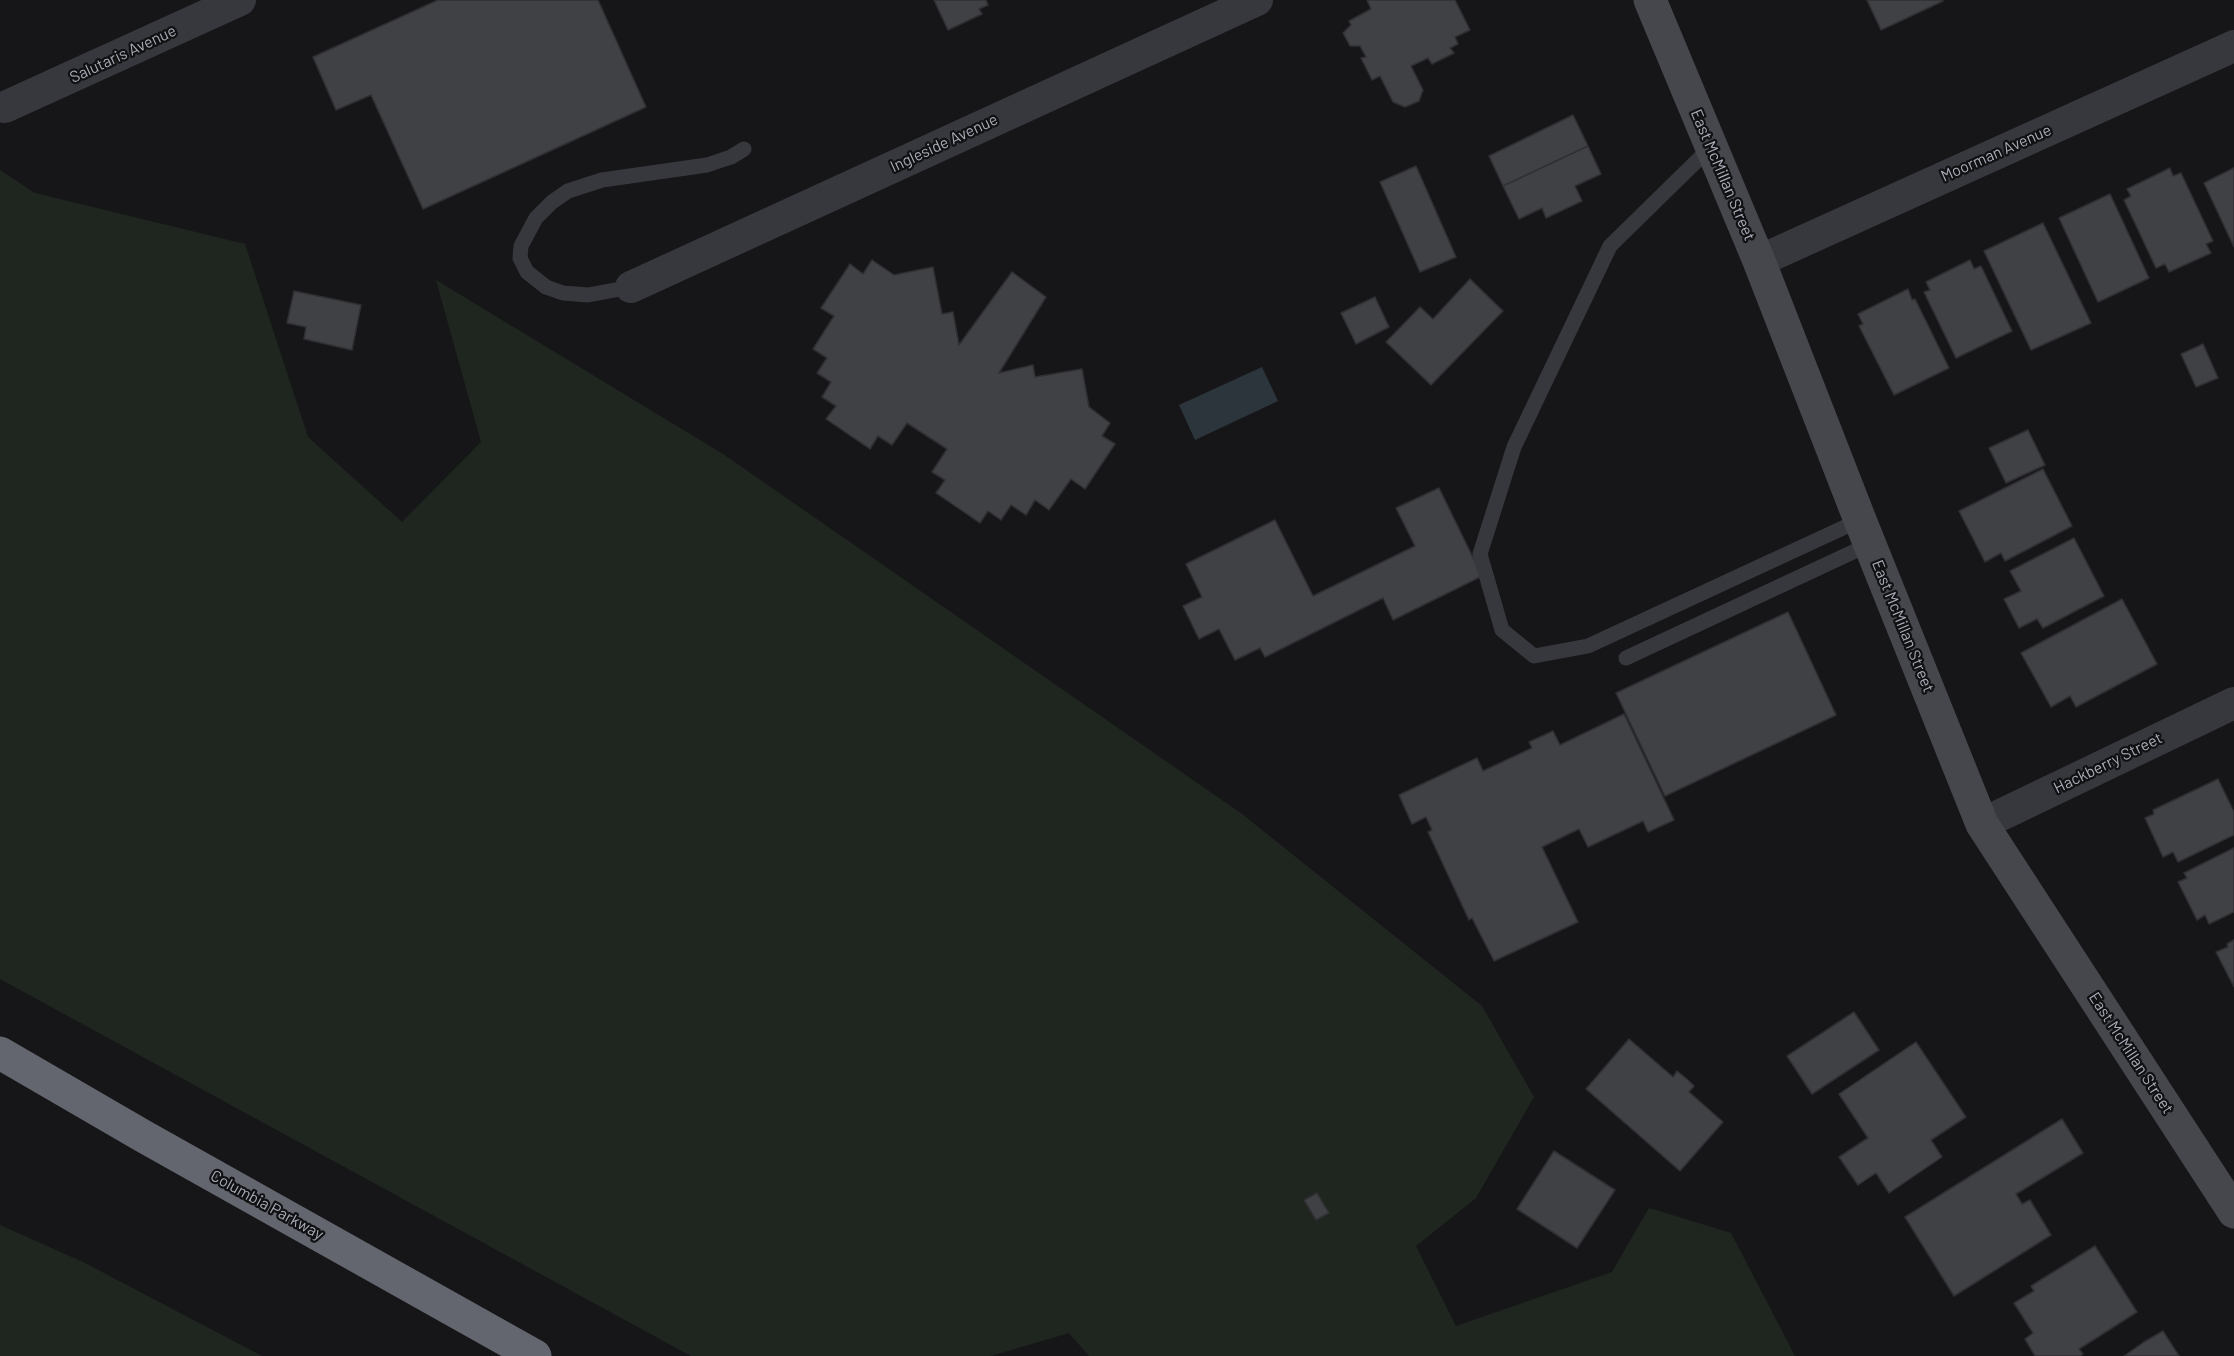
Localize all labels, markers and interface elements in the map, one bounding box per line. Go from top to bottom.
street label: Salutaris Avenue [67,21,179,87]
street label: East McMillan Street [1687,106,1759,244]
street label: Ingleside Avenue [887,110,1001,176]
street label: Moorman Avenue [1938,120,2054,186]
street label: East McMillan Street [1868,557,1938,695]
street label: Hackberry Street [2051,728,2165,798]
street label: East McMillan Street [2085,989,2177,1117]
street label: Columbia Parkway [207,1166,327,1244]

